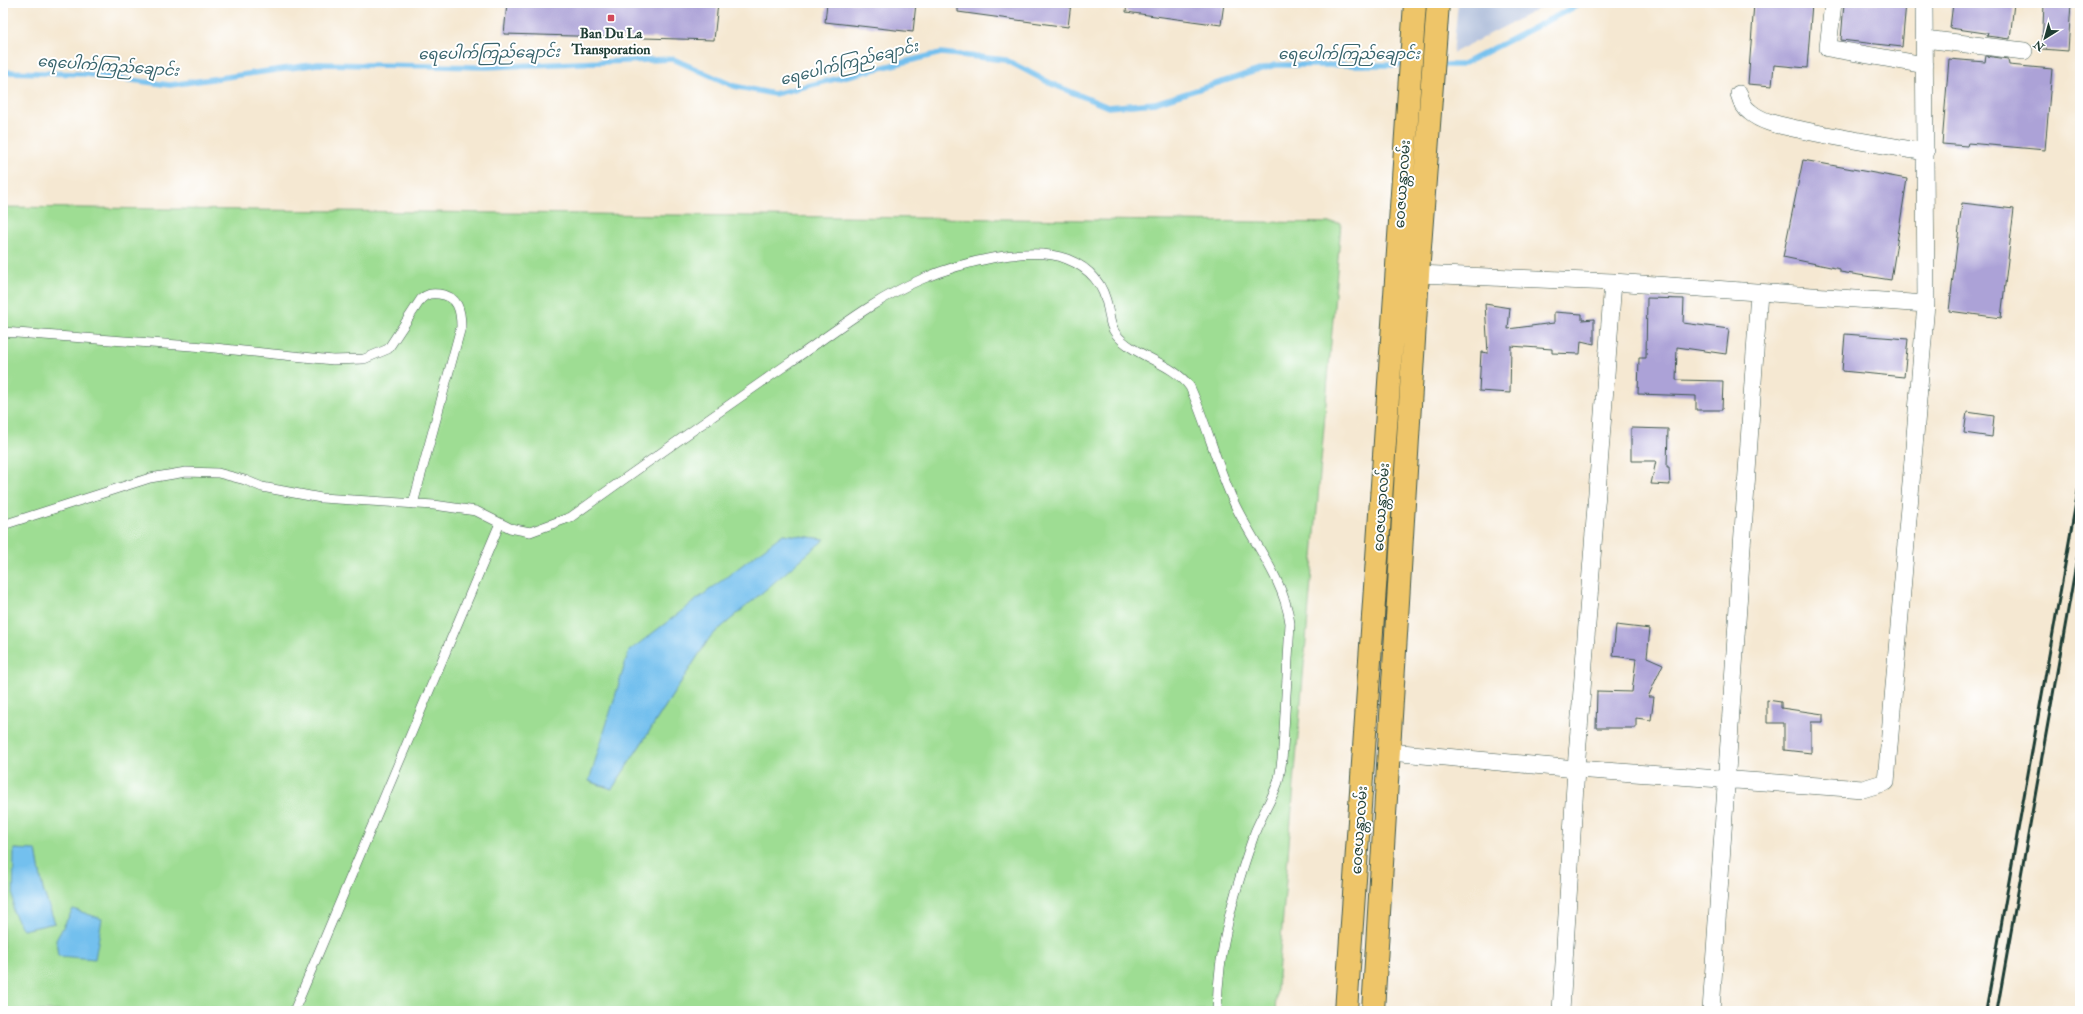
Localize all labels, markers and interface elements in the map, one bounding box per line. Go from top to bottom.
marker: Ban Du La Transporation [606,13,616,23]
north arrow [2025,18,2065,58]
place label: Ban Du La Transporation [571,25,651,59]
water label: ရေပေါက်ကြည်ချောင်း [778,35,922,92]
text: N [2031,37,2048,54]
water label: ရေပေါက်ကြည်ချောင်း [418,41,561,66]
water label: ရေပေါက်ကြည်ချောင်း [1278,43,1421,66]
water label: ရေပေါက်ကြည်ချောင်း [36,50,180,83]
street label: ဝေဇယန္တာလမ်း [1389,139,1417,229]
street label: ဝေဇယန္တာလမ်း [1368,462,1396,552]
street label: ဝေဇယန္တာလမ်း [1346,785,1374,875]

